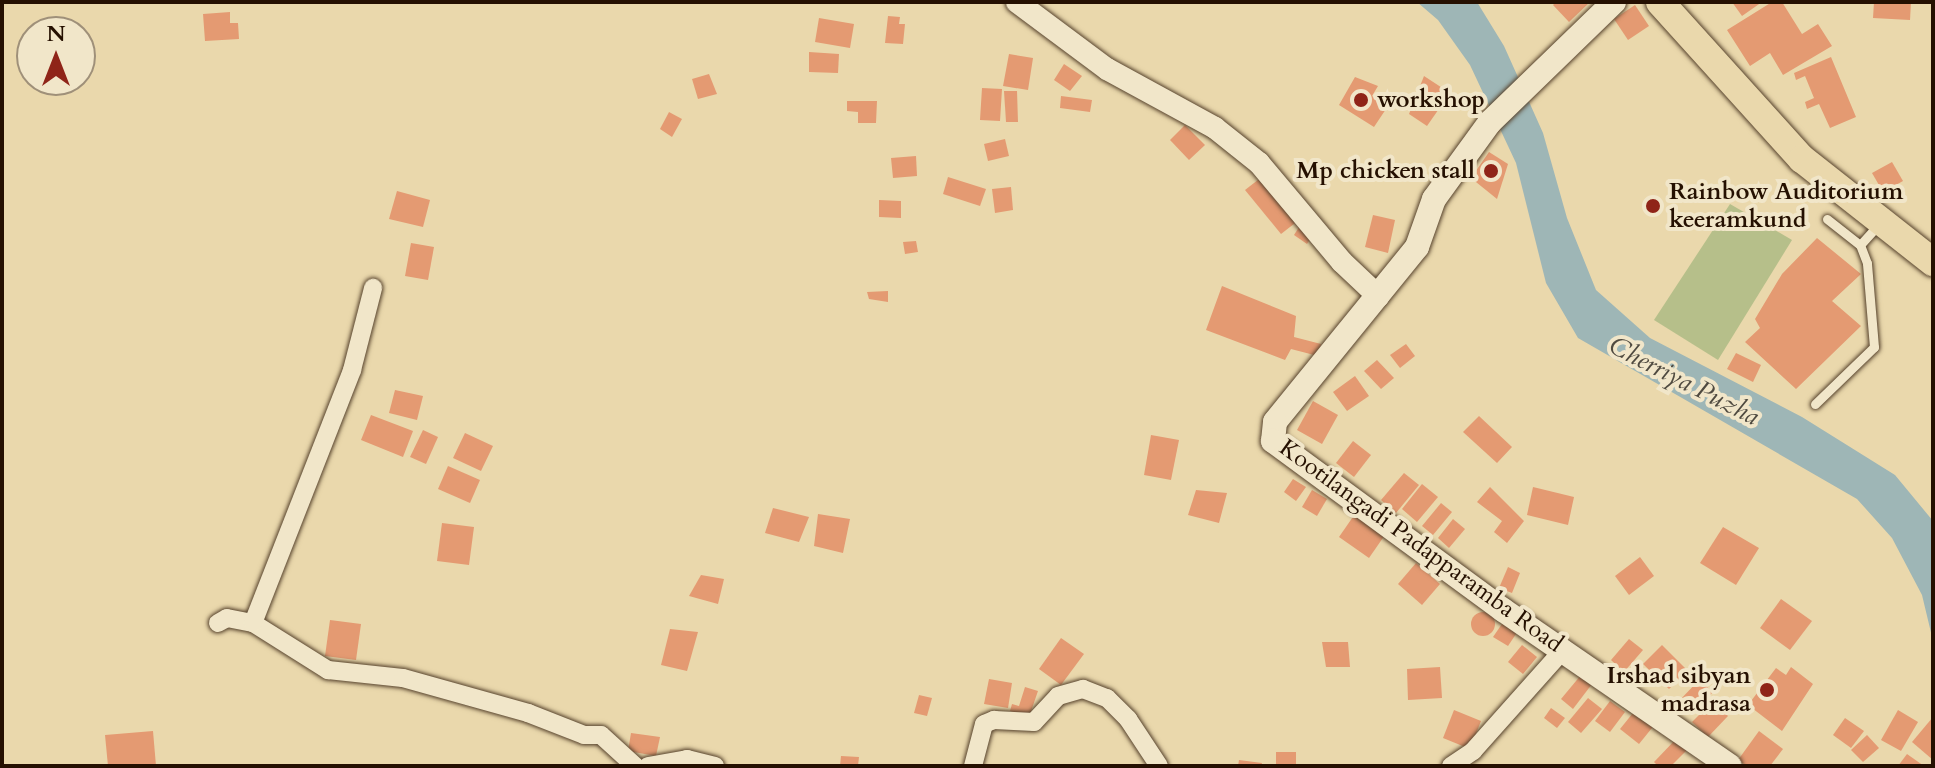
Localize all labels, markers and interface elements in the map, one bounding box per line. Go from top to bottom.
north arrow [16,16,96,96]
text: N [46,19,66,49]
place label: workshop [1377,86,1485,114]
marker: workshop [1352,91,1370,109]
place label: Mp chicken stall [1296,157,1475,185]
marker: Mp chicken stall [1482,162,1500,180]
place label: Rainbow Auditorium keeramkund [1669,178,1903,234]
marker: Rainbow Auditorium keeramkund [1644,197,1662,215]
water label: Cherriya Puzha [1604,330,1764,432]
street label: Kootilangadi Padapparamba Road [1274,433,1568,659]
place label: Irshad sibyan madrasa [1606,662,1751,718]
marker: Irshad sibyan madrasa [1758,681,1776,699]

